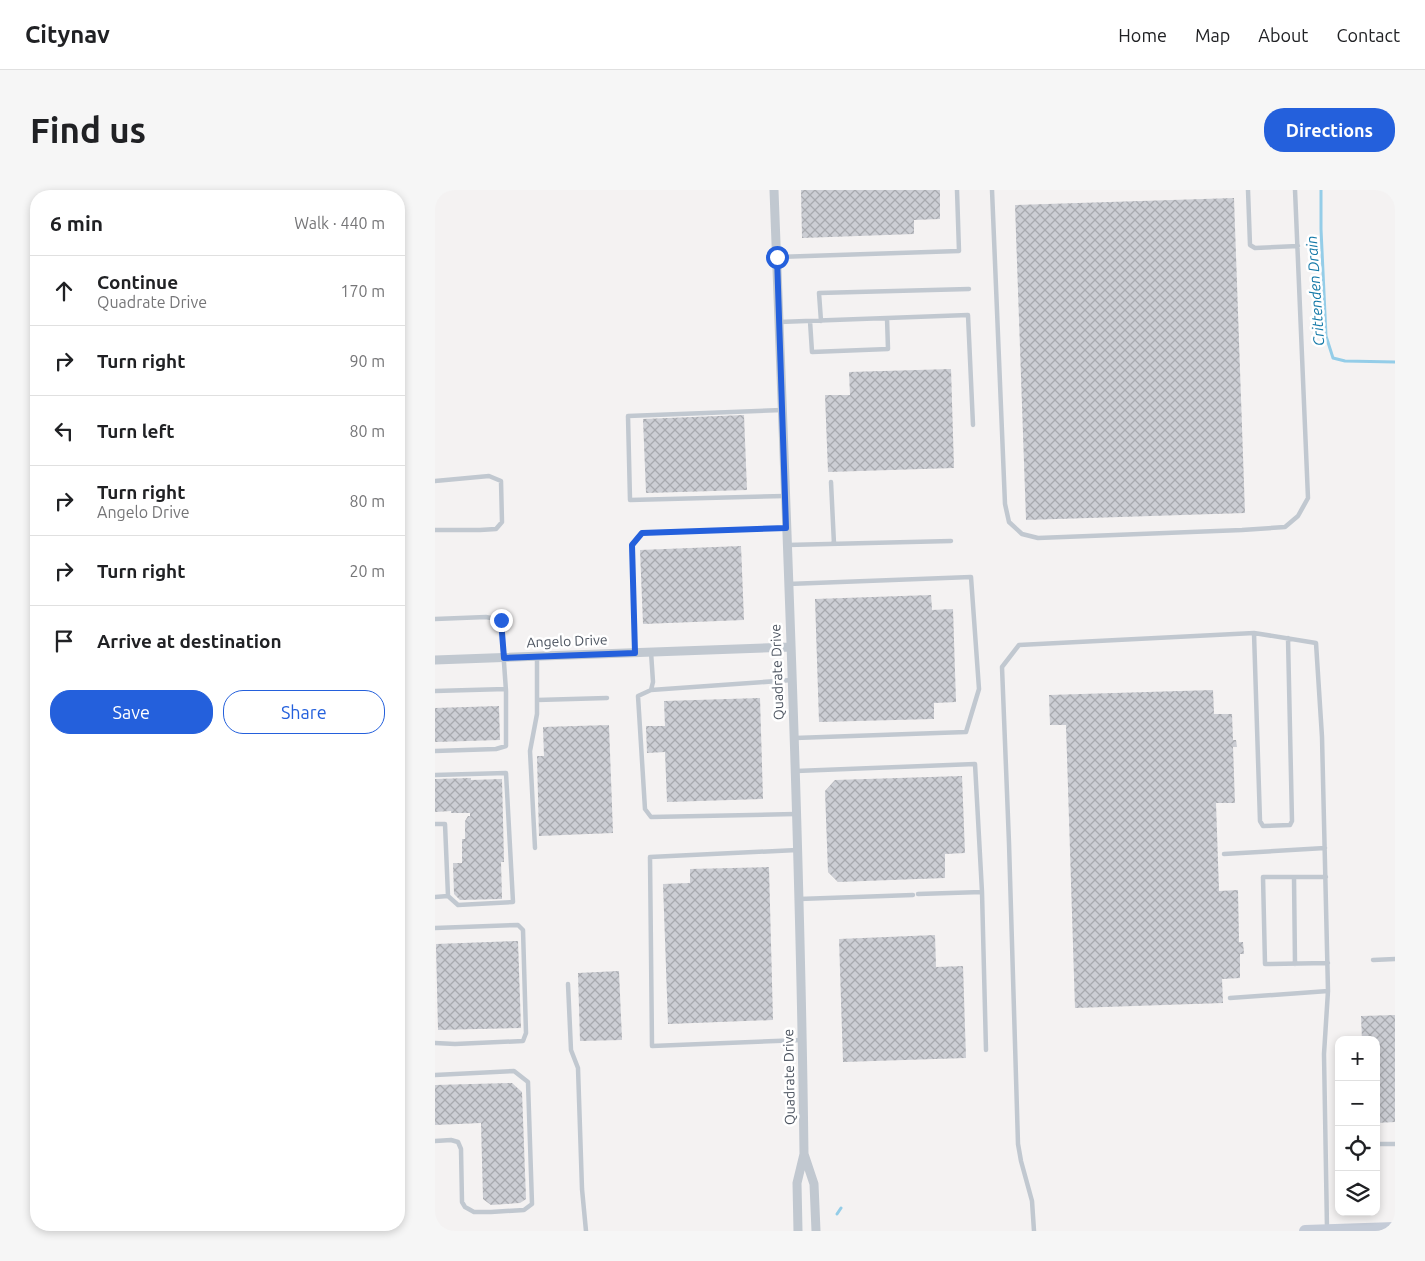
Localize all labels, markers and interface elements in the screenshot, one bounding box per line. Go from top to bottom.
text: Citynav [25,21,110,48]
text: Home [1118,25,1167,45]
text: Map [1195,25,1230,45]
text: About [1258,25,1308,45]
text: Contact [1336,25,1400,45]
button: Directions [1264,108,1395,152]
text: Find us [30,110,146,150]
text: 6 min [50,211,103,235]
text: Walk · 440 m [294,214,385,232]
water label: Crittenden Drain [1303,235,1327,347]
route start [766,246,789,269]
text: Continue [97,271,178,293]
icon: ahead [50,277,78,305]
text: 170 m [340,282,385,300]
text: Quadrate Drive [97,293,207,311]
icon: right [50,347,78,375]
text: Turn right [97,350,185,372]
text: 90 m [349,352,385,370]
icon: left [50,417,78,445]
text: Turn left [97,420,175,442]
text: 80 m [349,422,385,440]
text: Turn right [97,481,185,503]
icon: right [50,487,78,515]
text: 80 m [349,492,385,510]
text: Angelo Drive [97,503,190,521]
icon: right [50,557,78,585]
text: Turn right [97,560,185,582]
text: 20 m [349,562,385,580]
route end [490,609,513,632]
street label: Quadrate Drive [767,624,787,720]
icon: arrive [50,627,78,655]
text: Arrive at destination [97,630,282,652]
street label: Angelo Drive [526,632,608,650]
button: Save [50,690,213,734]
button: Share [223,690,385,734]
street label: Quadrate Drive [780,1029,798,1125]
map controls [1335,1036,1380,1216]
button: + [1335,1036,1380,1081]
button: − [1335,1081,1380,1126]
button: locate [1335,1126,1380,1171]
button: layers [1335,1171,1380,1216]

